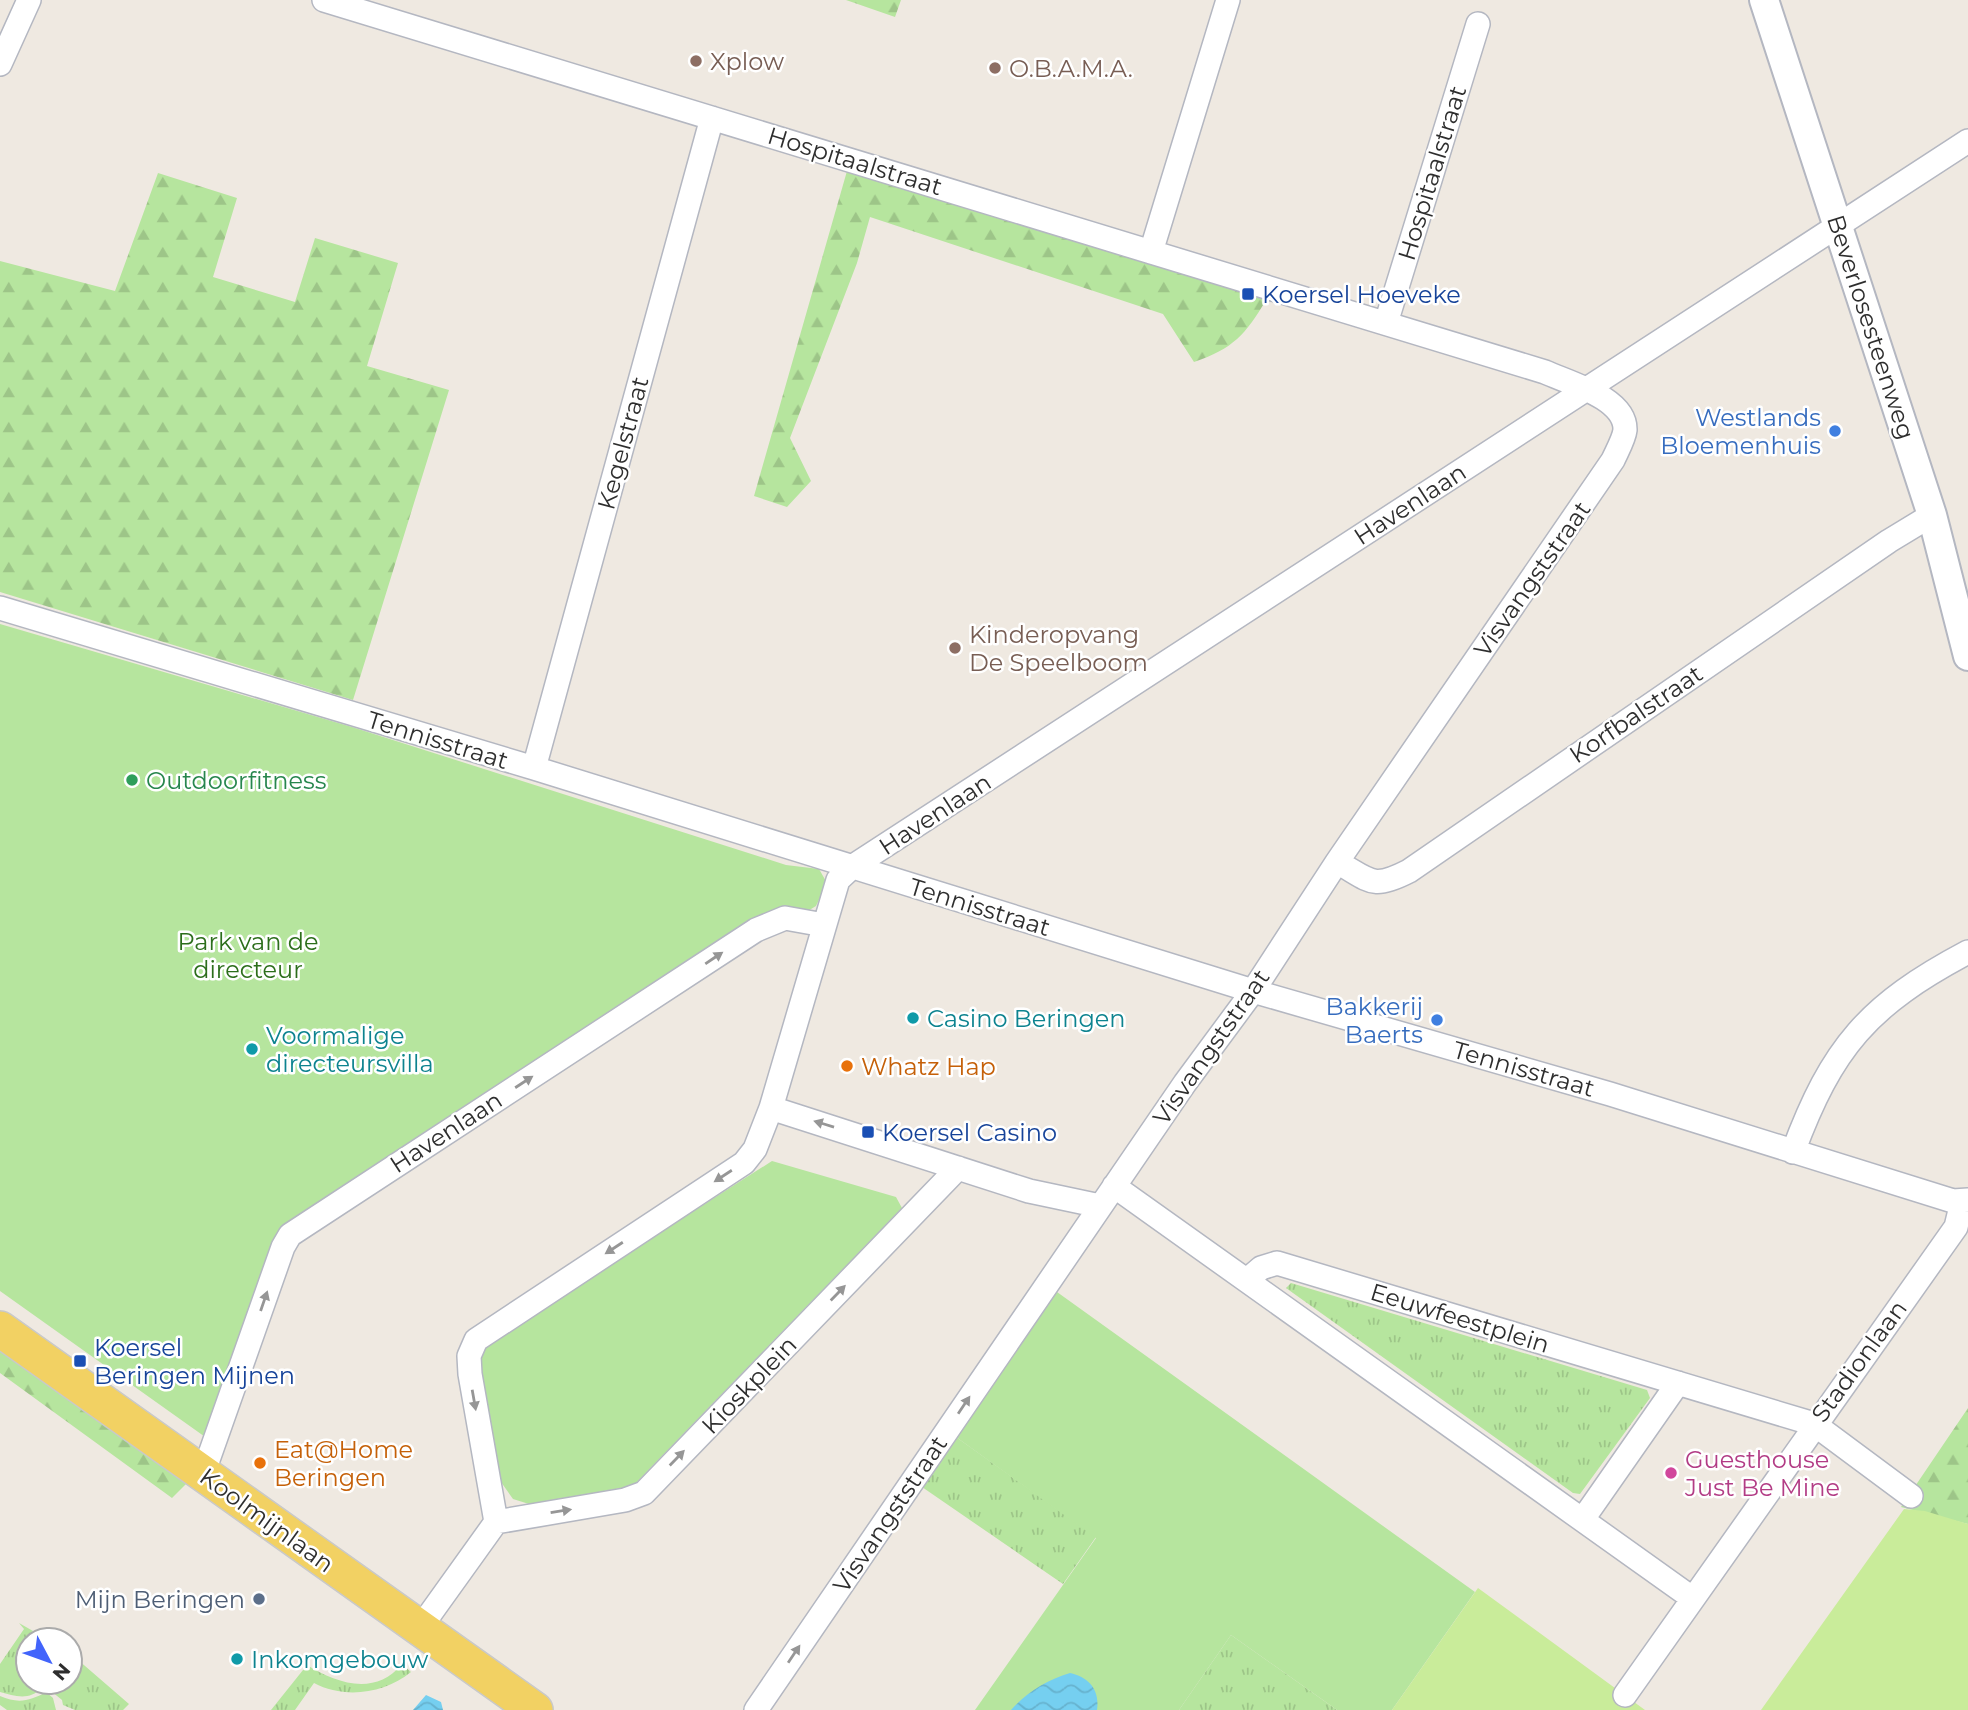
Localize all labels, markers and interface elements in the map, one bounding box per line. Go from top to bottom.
place label: Xplow [710,47,784,76]
marker: Xplow [688,53,704,69]
place label: O.B.A.M.A. [1009,54,1133,83]
marker: O.B.A.M.A. [987,60,1003,76]
street label: Hospitaalstraat [1392,82,1472,264]
street label: Hospitaalstraat [764,121,946,201]
street label: Beverlosesteenweg [1821,211,1921,443]
place label: Koersel Hoeveke [1262,280,1461,309]
marker: Koersel Hoeveke [1240,286,1256,302]
street label: Kegelstraat [591,373,655,513]
place label: Westlands Bloemenhuis [1660,403,1821,460]
marker: Westlands Bloemenhuis [1827,423,1843,439]
street label: Havenlaan [1349,457,1471,551]
street label: Visvangststraat [1468,495,1597,662]
place label: Kinderopvang De Speelboom [969,620,1148,677]
marker: Kinderopvang De Speelboom [947,640,963,656]
street label: Korfbalstraat [1564,659,1708,769]
street label: Tennisstraat [364,705,512,775]
place label: Outdoorfitness [146,766,326,795]
street label: Havenlaan [874,767,996,861]
marker: Outdoorfitness [124,772,140,788]
street label: Tennisstraat [906,872,1054,942]
park label: Park van de directeur [177,927,319,984]
one-way arrow [704,951,724,964]
street label: Visvangststraat [1147,963,1276,1130]
place label: Bakkerij Baerts [1326,992,1423,1049]
place label: Casino Beringen [927,1004,1126,1033]
marker: Casino Beringen [905,1010,921,1026]
marker: Bakkerij Baerts [1429,1012,1445,1028]
place label: Voormalige directeursvilla [266,1021,434,1078]
street label: Tennisstraat [1450,1035,1598,1103]
marker: Voormalige directeursvilla [244,1041,260,1057]
place label: Whatz Hap [861,1052,996,1081]
marker: Whatz Hap [839,1058,855,1074]
one-way arrow [514,1076,533,1089]
street label: Havenlaan [385,1085,507,1179]
one-way arrow [813,1118,834,1129]
place label: Koersel Casino [882,1118,1057,1147]
marker: Koersel Casino [860,1124,876,1140]
one-way arrow [714,1170,733,1183]
one-way arrow [604,1241,623,1254]
street label: Eeuwfeestplein [1367,1277,1553,1359]
one-way arrow [830,1285,846,1302]
one-way arrow [258,1290,269,1311]
street label: Stadionlaan [1805,1295,1913,1427]
street label: Kioskplein [695,1330,803,1440]
place label: Koersel Beringen Mijnen [94,1333,295,1390]
marker: Koersel Beringen Mijnen [72,1353,88,1369]
one-way arrow [469,1389,480,1411]
one-way arrow [957,1396,971,1414]
street label: Visvangststraat [827,1430,953,1598]
place label: Eat@Home Beringen [274,1435,413,1492]
place label: Guesthouse Just Be Mine [1684,1445,1840,1502]
one-way arrow [669,1450,685,1467]
marker: Eat@Home Beringen [252,1455,268,1471]
street label: Koolmijnlaan [194,1462,340,1578]
marker: Guesthouse Just Be Mine [1663,1465,1679,1481]
one-way arrow [550,1505,572,1516]
place label: Mijn Beringen [75,1585,245,1614]
marker: Mijn Beringen [251,1591,267,1607]
north arrow [14,1626,84,1696]
one-way arrow [787,1644,800,1663]
place label: Inkomgebouw [251,1645,428,1674]
marker: Inkomgebouw [229,1651,245,1667]
text: N [48,1658,75,1685]

